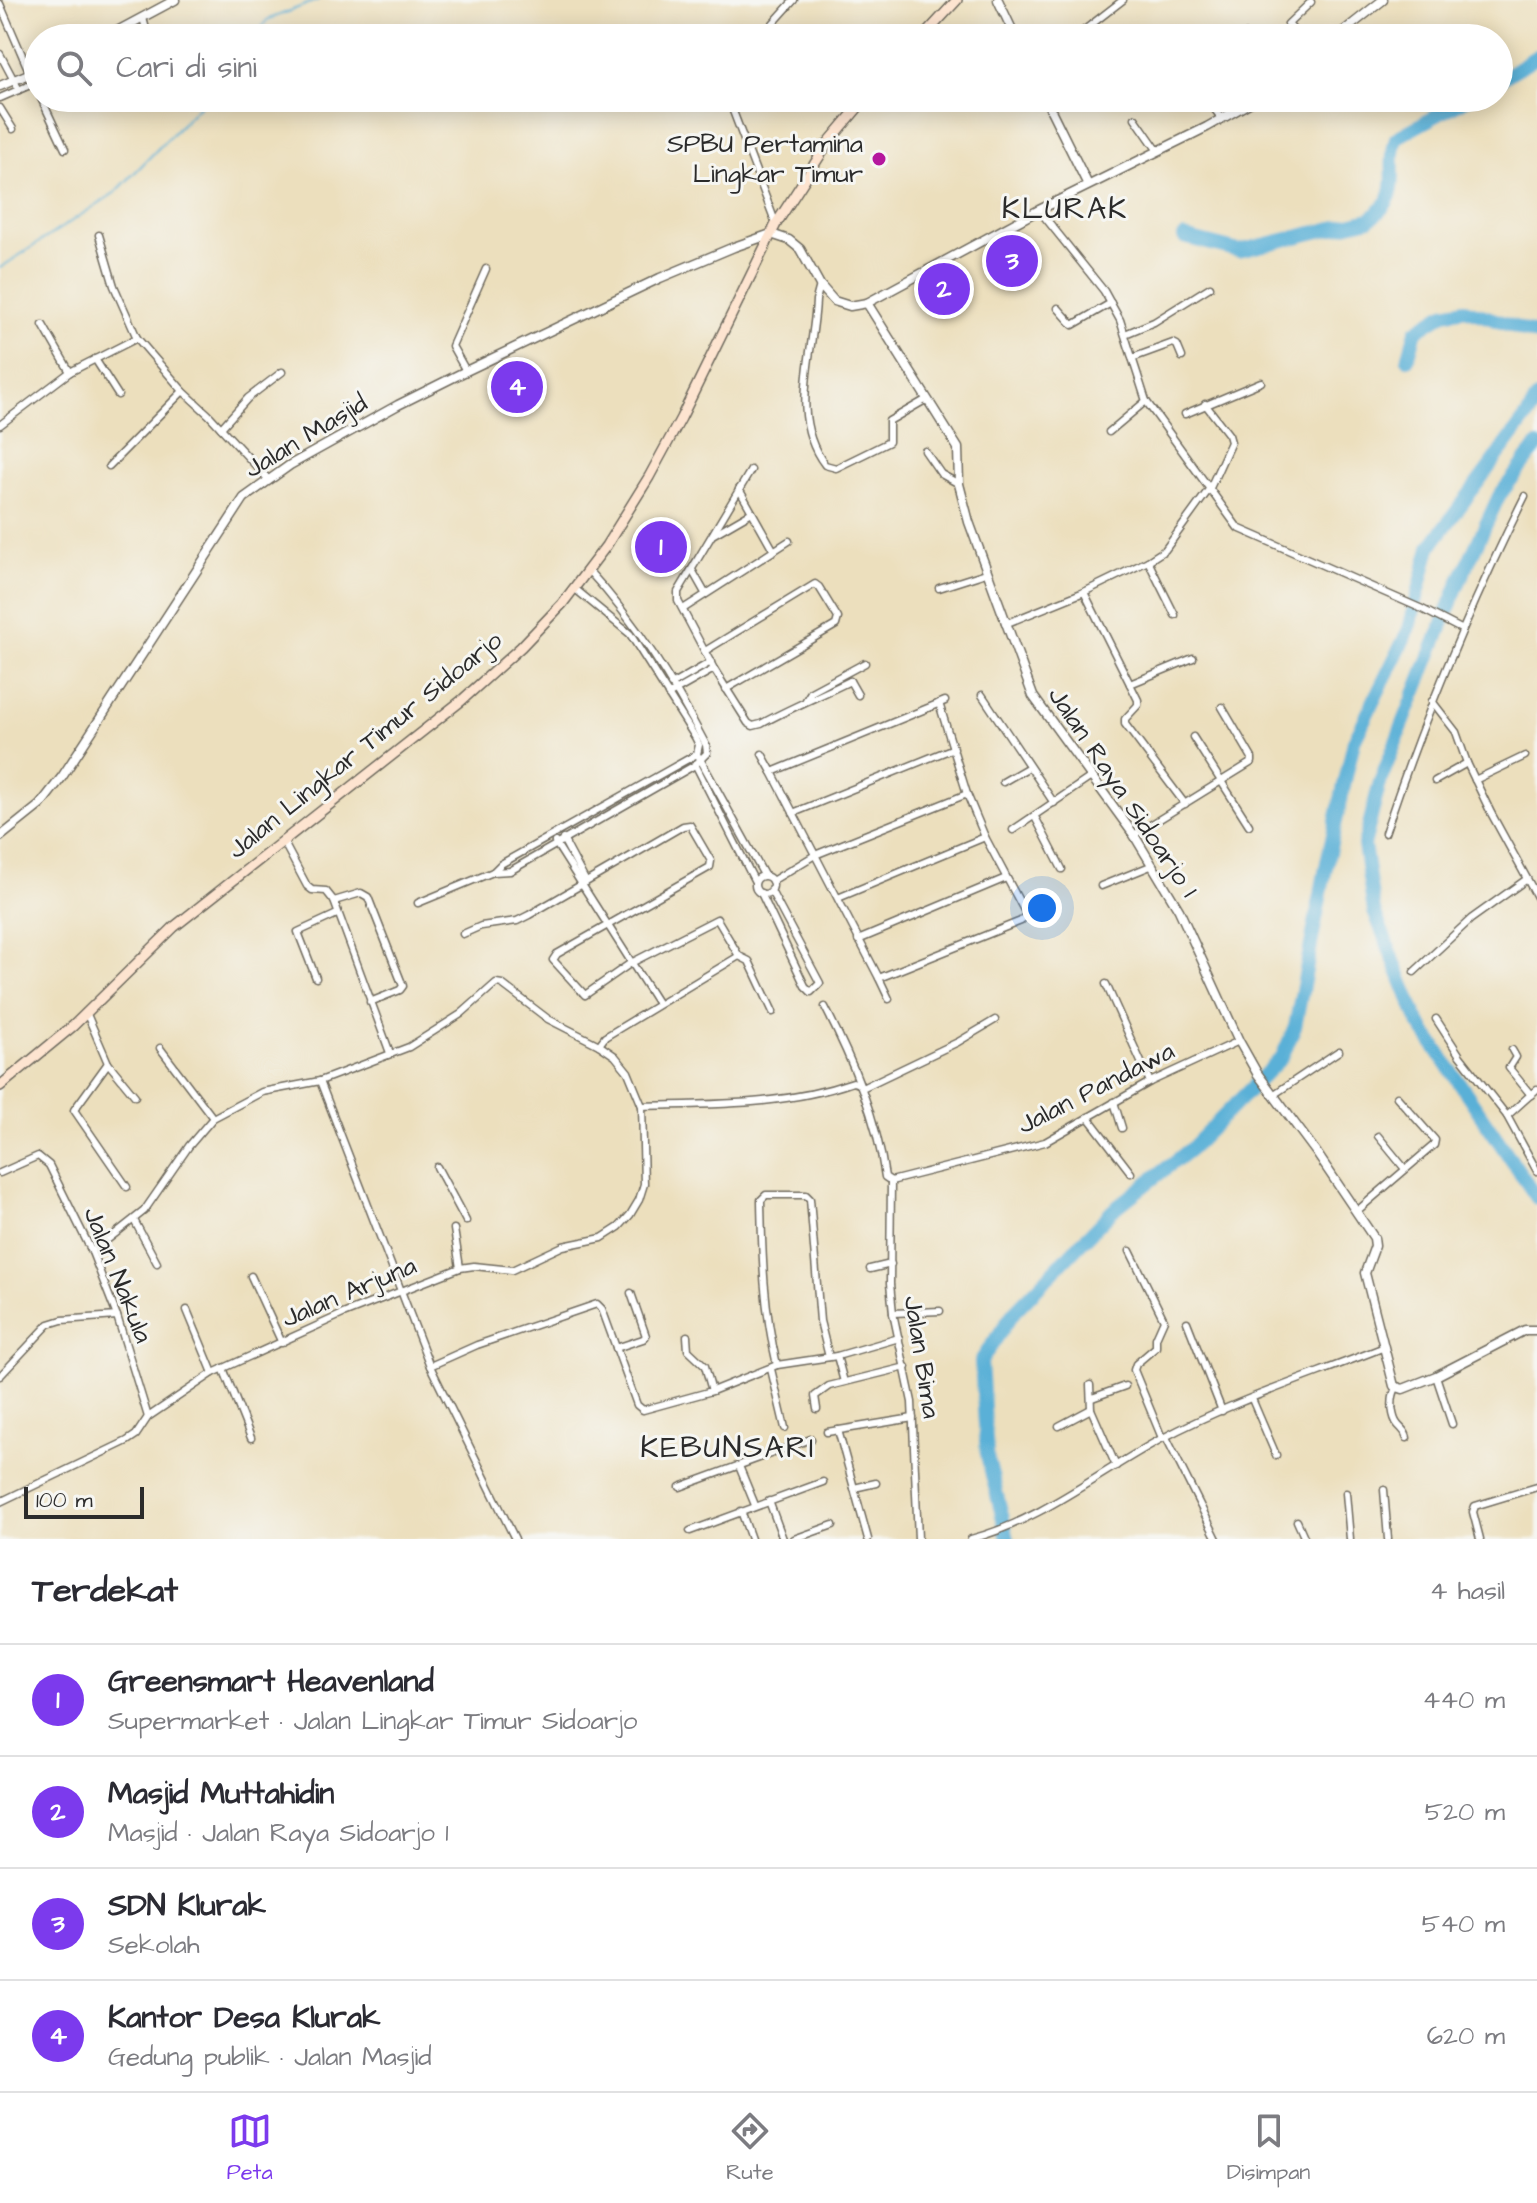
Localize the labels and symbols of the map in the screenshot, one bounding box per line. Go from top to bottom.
place label: SPBU Pertamina Lingkar Timur [667,126,863,194]
marker: SPBU Pertamina Lingkar Timur [870,150,888,168]
district label: KLURAK [1002,188,1128,230]
pin: 3 [986,231,1038,291]
pin: 2 [918,259,970,319]
pin: 4 [491,357,543,417]
street label: Jalan Masjid [238,385,374,487]
pin: 1 [635,517,687,577]
street label: Jalan Lingkar Timur Sidoarjo [220,623,511,869]
street label: Jalan Raya Sidoarjo 1 [1037,680,1207,905]
your location [1022,888,1062,928]
street label: Jalan Pandawa [1011,1033,1181,1143]
street label: Jalan Nakula [74,1202,162,1348]
street label: Jalan Arjuna [276,1248,422,1336]
street label: Jalan Bima [895,1293,949,1421]
district label: KEBUNSARI [640,1427,816,1469]
scale bar [24,1483,144,1519]

